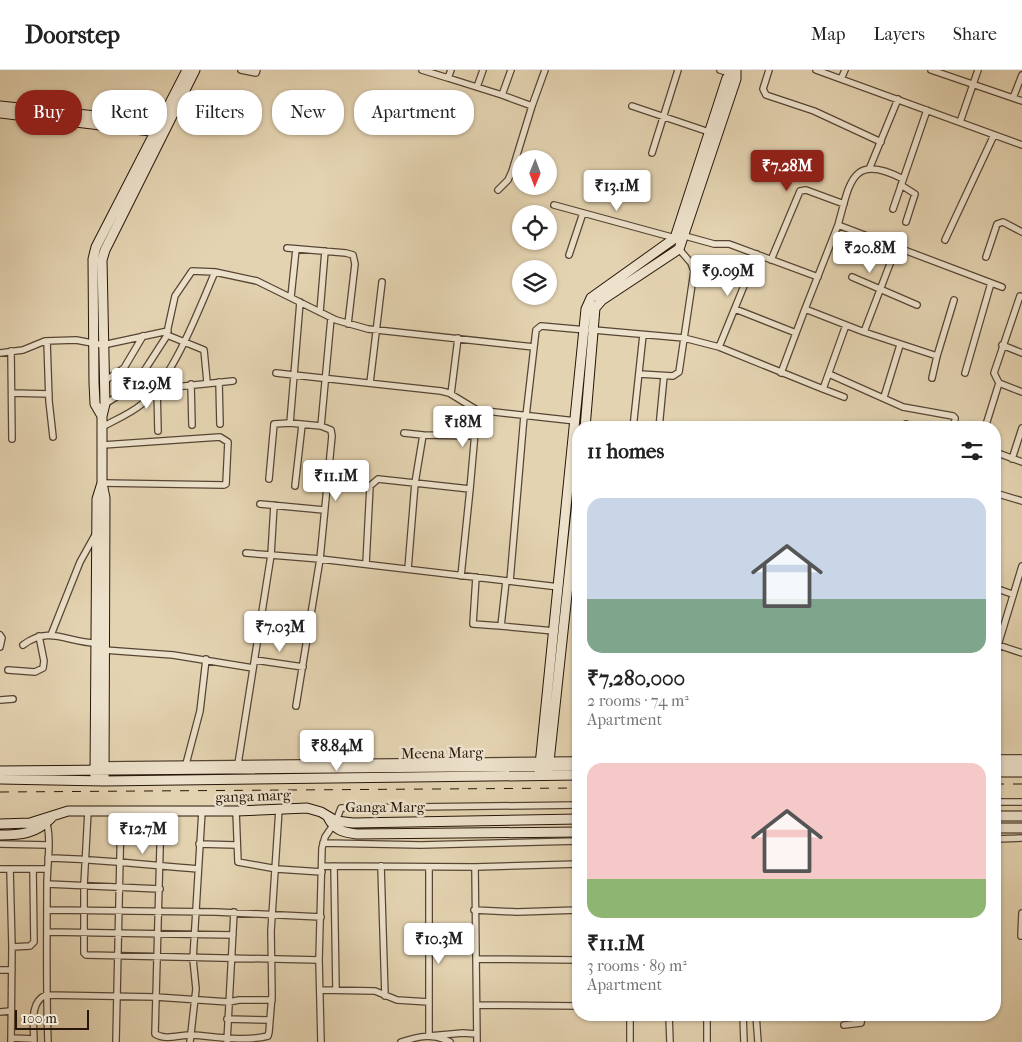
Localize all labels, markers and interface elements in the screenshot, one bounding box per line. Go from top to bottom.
text: Doorstep [25,21,120,49]
text: Map [811,24,845,45]
text: Layers [873,24,925,45]
text: Share [953,24,997,45]
chip: Buy [15,90,82,135]
chip: Rent [92,90,167,135]
chip: Filters [177,90,262,135]
chip: New [272,90,344,135]
chip: Apartment [354,90,474,135]
north arrow [512,150,558,195]
map controls [512,150,557,305]
pin: ₹7.28M [746,150,828,192]
text: ₹7.28M [762,156,812,175]
pin: ₹13.1M [576,170,658,212]
text: ₹13.1M [595,176,639,195]
button: locate [512,205,557,250]
pin: ₹20.8M [829,232,911,274]
text: ₹20.8M [844,238,896,257]
pin: ₹9.09M [687,254,769,297]
button: layers [512,260,557,305]
text: ₹9.09M [702,261,754,280]
pin: ₹12.9M [106,368,188,410]
text: ₹12.9M [123,374,171,393]
pin: ₹18M [433,406,493,448]
text: ₹18M [444,412,482,431]
icon: filters [958,437,986,465]
text: 11 homes [587,439,664,463]
pin: ₹11.1M [295,460,377,502]
text: ₹11.1M [314,466,358,485]
icon: home [742,531,832,621]
pin: ₹7.03M [239,610,321,653]
text: ₹7.03M [255,617,305,636]
text: ₹7,280,000 [587,666,685,690]
text: 2 rooms · 74 m² [587,691,689,710]
text: Apartment [587,710,662,729]
pin: ₹8.84M [296,730,378,772]
text: ₹8.84M [311,736,363,755]
street label: Meena Marg [401,743,484,763]
street label: ganga marg [215,786,292,806]
icon: home [742,796,832,886]
street label: Ganga Marg [345,798,426,816]
pin: ₹12.7M [102,812,184,855]
text: ₹12.7M [119,819,167,838]
pin: ₹10.3M [398,922,480,965]
text: ₹10.3M [415,929,463,948]
text: ₹11.1M [587,931,645,955]
text: 3 rooms · 89 m² [587,956,687,975]
text: Apartment [587,975,662,994]
scale bar [15,1007,89,1030]
text: 100 m [22,1010,57,1027]

